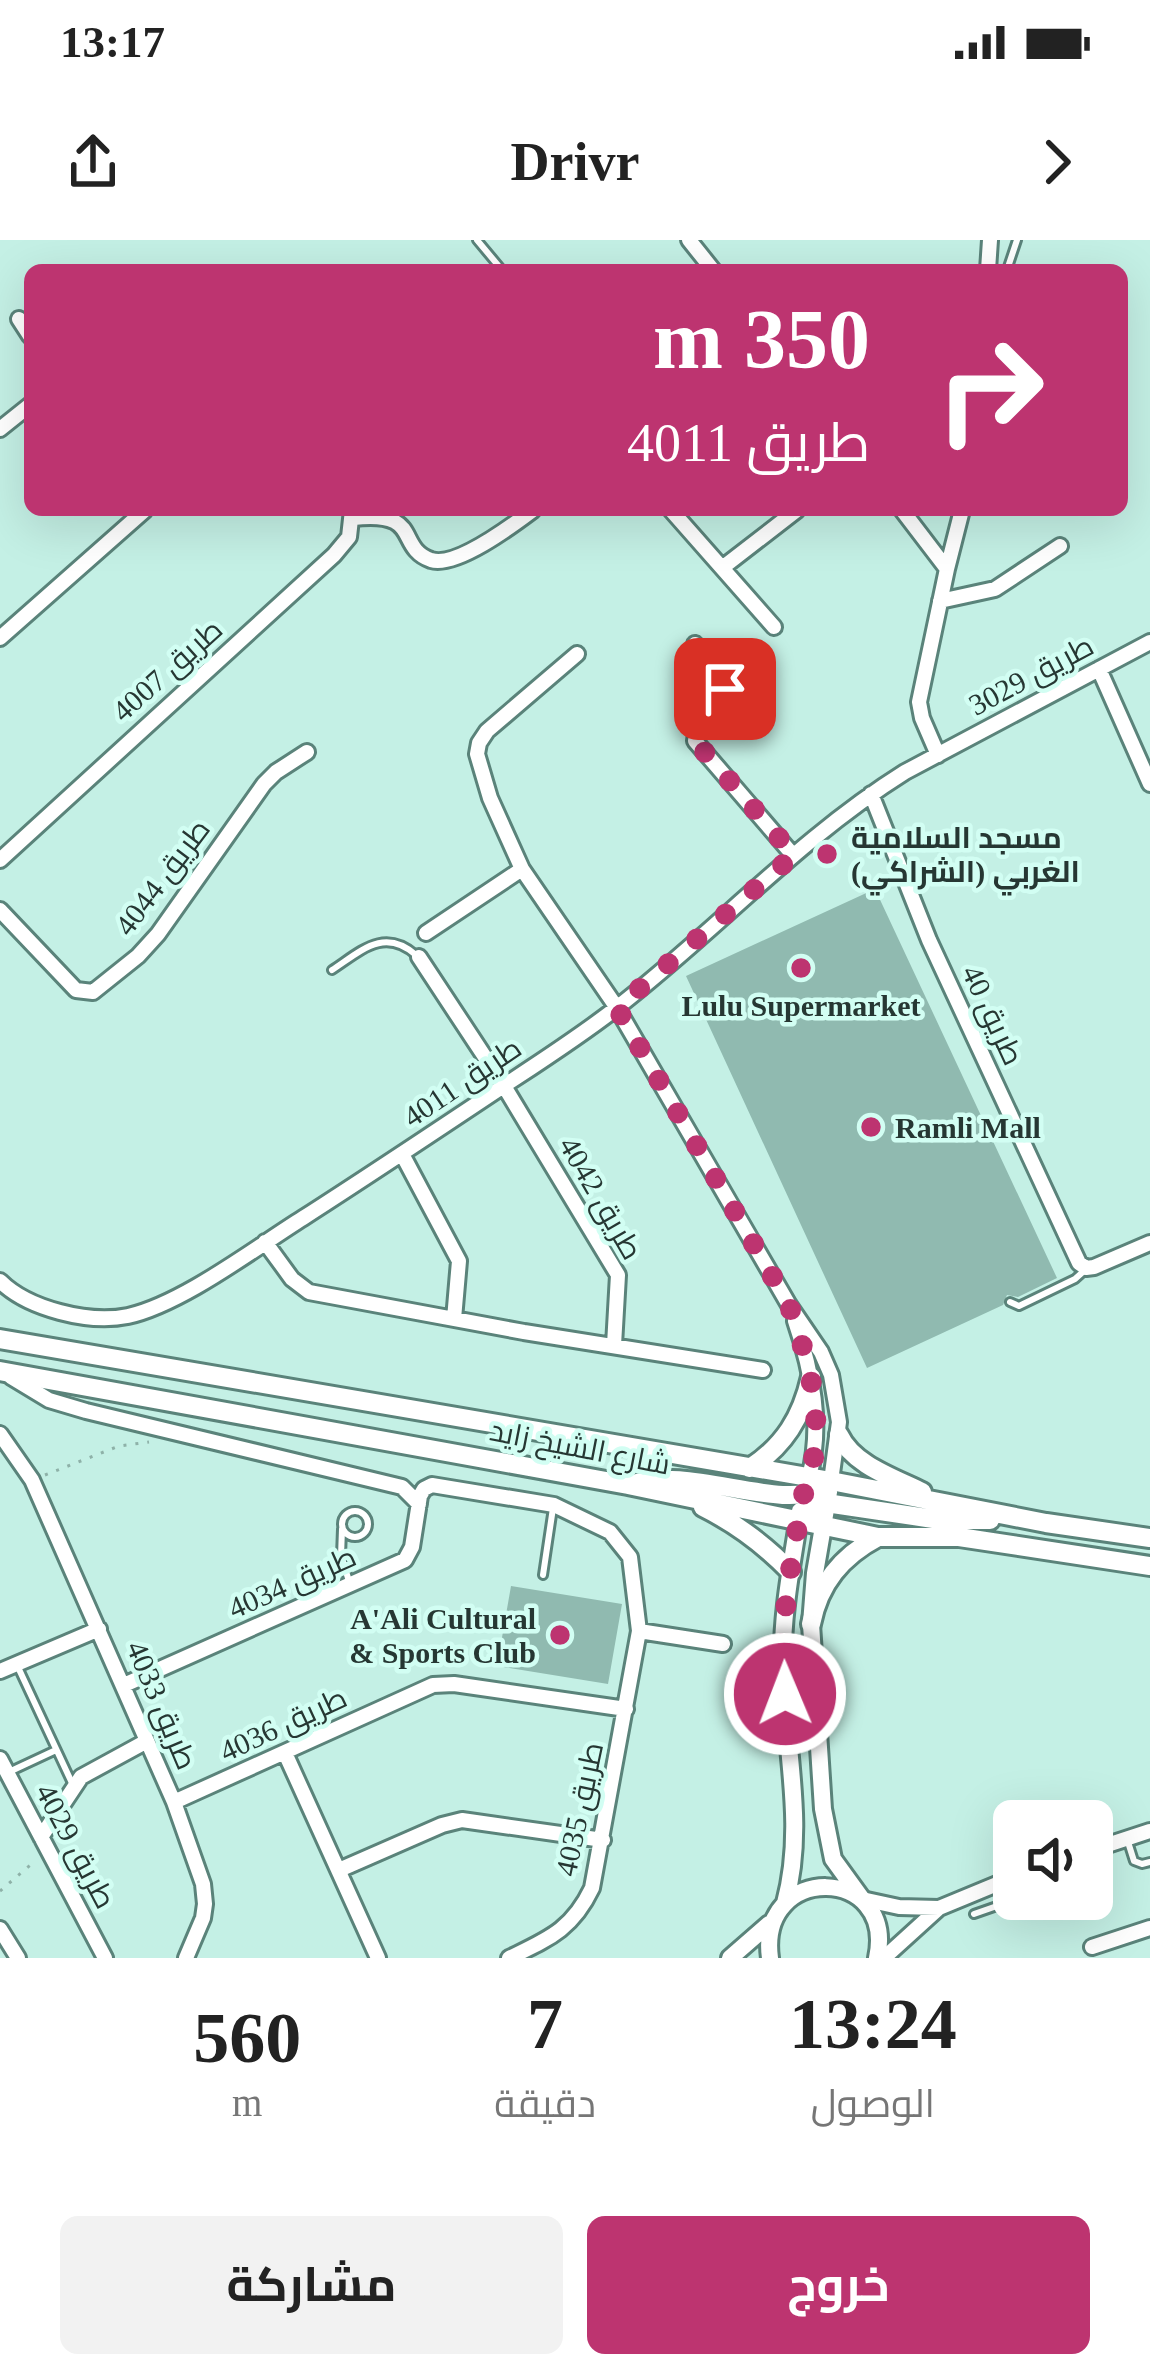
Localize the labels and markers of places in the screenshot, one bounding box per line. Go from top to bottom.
pin [674,638,776,740]
place label: مسجد السلامية الغربي (الشراكي) [851,821,1080,896]
marker: مسجد السلامية الغربي (الشراكي) [814,841,840,867]
marker: Lulu Supermarket [788,955,814,981]
place label: Lulu Supermarket [681,989,921,1022]
place label: Ramli Mall [895,1111,1041,1144]
marker: Ramli Mall [858,1114,884,1140]
place label: A'Ali Cultural & Sports Club [349,1602,536,1669]
marker: A'Ali Cultural & Sports Club [547,1622,573,1648]

